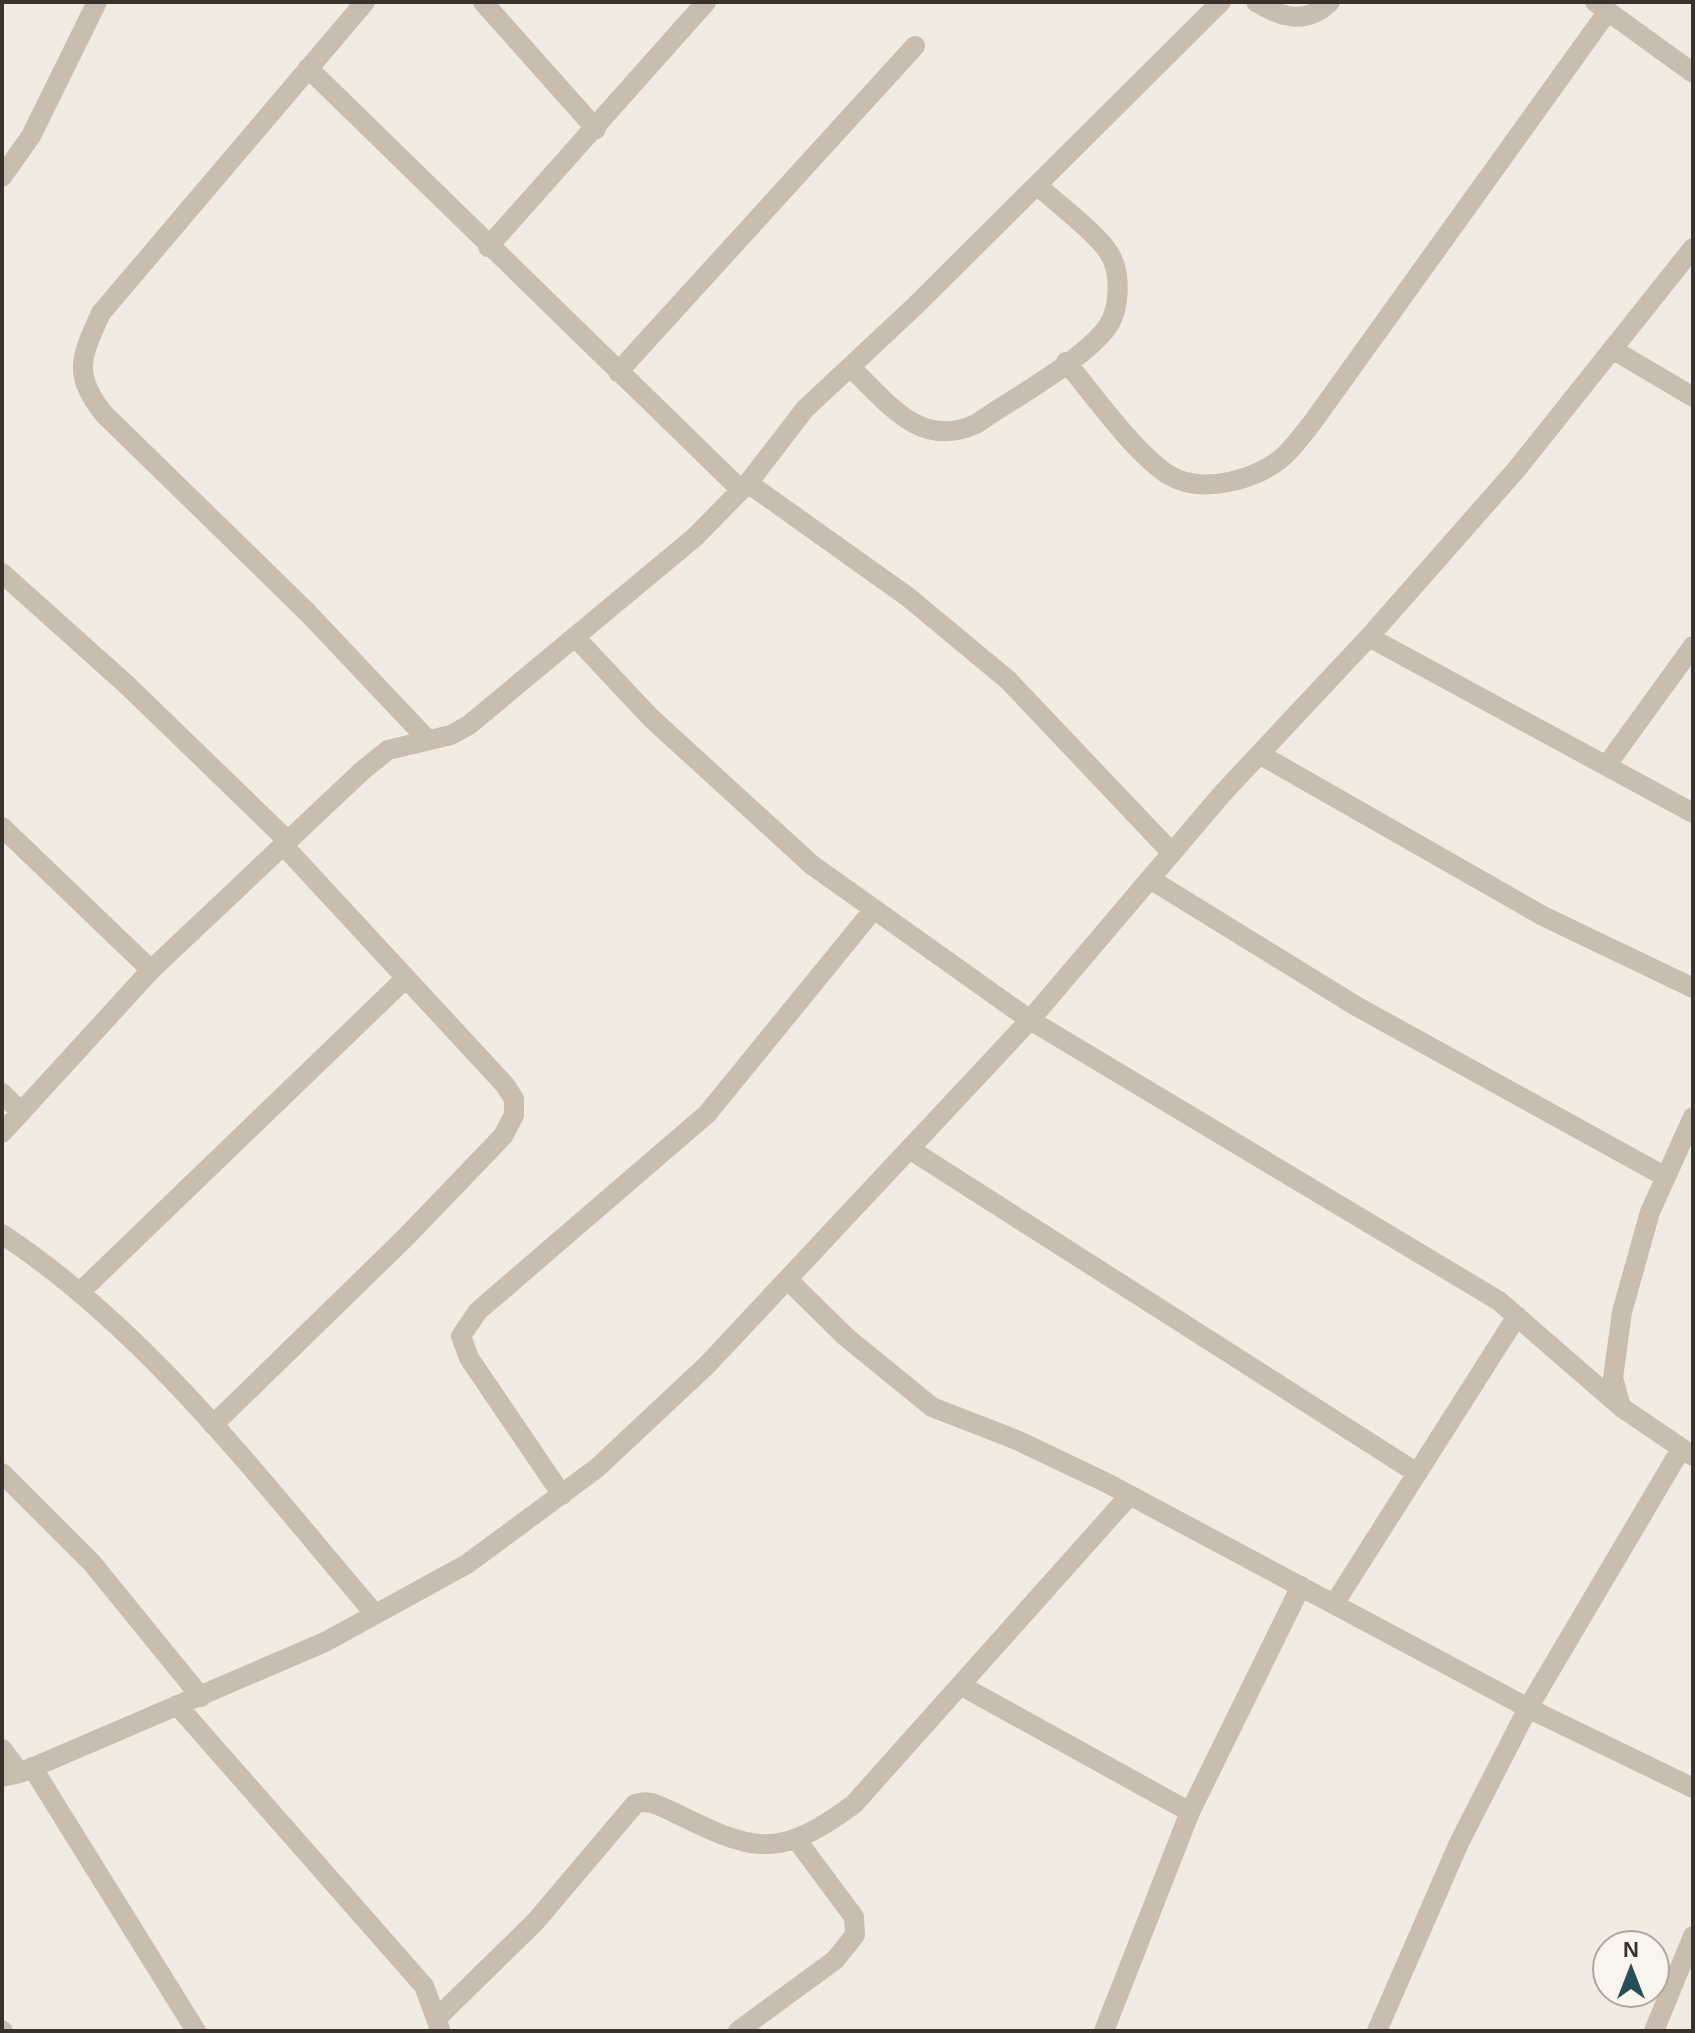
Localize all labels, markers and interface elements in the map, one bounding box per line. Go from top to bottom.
north arrow [1591,1929,1671,2009]
text: N [1623,1937,1639,1962]

